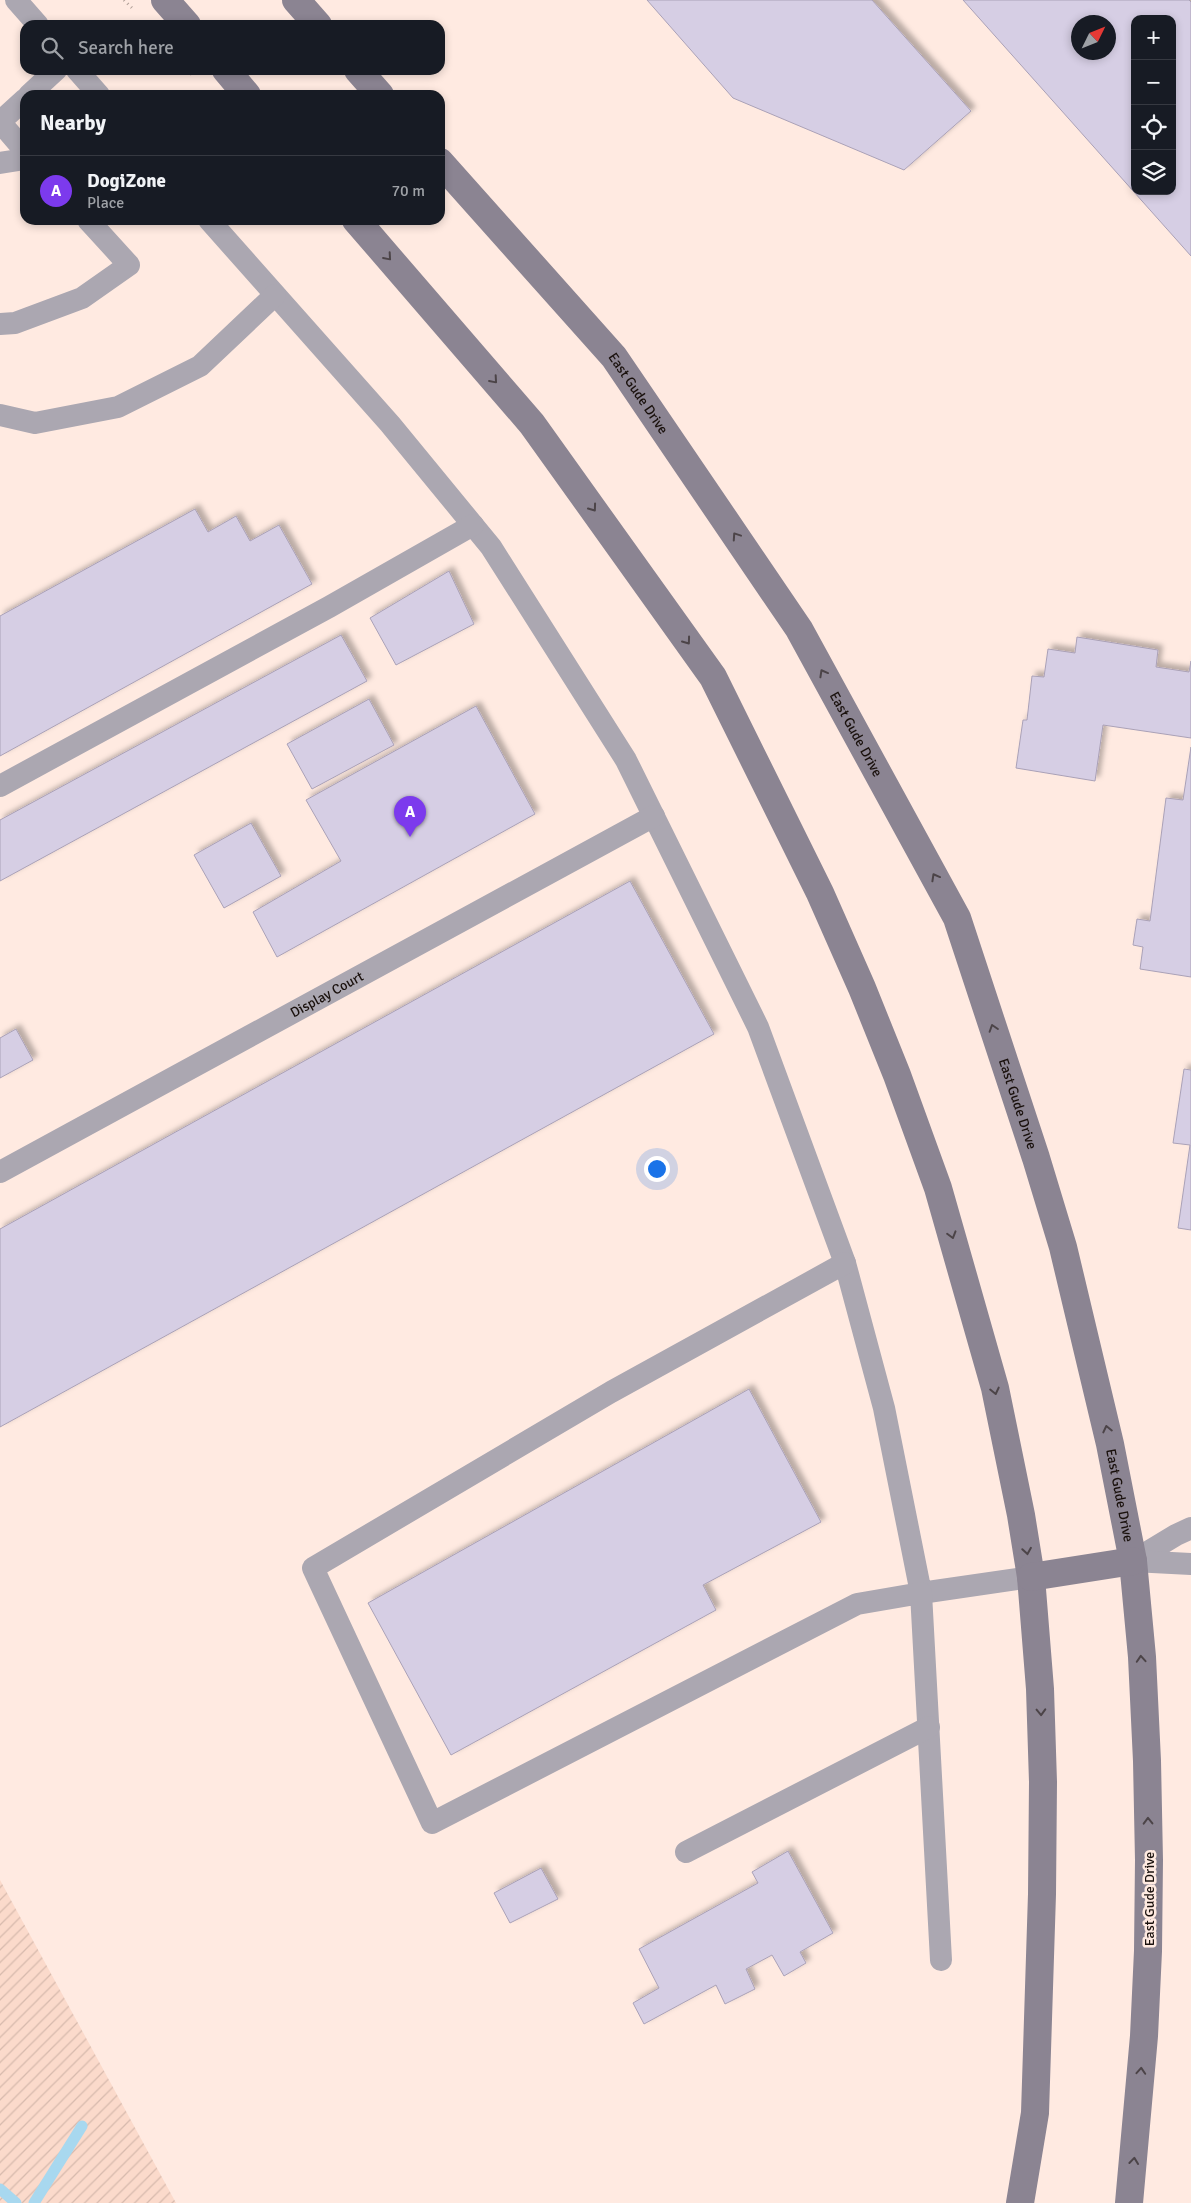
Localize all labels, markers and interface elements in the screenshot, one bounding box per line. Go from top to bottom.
north arrow [1071,15,1116,60]
map controls [1131,15,1176,195]
button: + [1131,15,1176,60]
search box [20,20,445,75]
icon: search [38,34,66,62]
text: Search here [78,36,174,60]
button: − [1131,60,1176,105]
button: locate [1131,105,1176,150]
text: Nearby [40,110,106,136]
button: layers [1131,150,1176,195]
text: DogiZone [87,169,166,193]
text: A [51,181,61,201]
text: 70 m [391,181,425,201]
text: Place [87,193,124,213]
one-way arrow [382,251,391,260]
street label: East Gude Drive [605,349,672,437]
one-way arrow [488,374,497,383]
one-way arrow [587,503,596,512]
one-way arrow [733,533,742,542]
one-way arrow [681,635,690,645]
one-way arrow [819,670,829,679]
street label: East Gude Drive [826,688,887,780]
pin: A [394,796,426,837]
one-way arrow [931,874,941,883]
street label: Display Court [287,967,366,1021]
one-way arrow [989,1025,999,1033]
street label: East Gude Drive [995,1056,1041,1151]
your location [644,1156,670,1182]
one-way arrow [946,1230,956,1238]
one-way arrow [989,1387,1000,1396]
one-way arrow [1102,1425,1113,1433]
street label: East Gude Drive [1103,1447,1138,1543]
one-way arrow [1021,1547,1032,1555]
one-way arrow [1136,1654,1147,1662]
one-way arrow [1036,1709,1046,1717]
one-way arrow [1143,1817,1154,1825]
street label: East Gude Drive [1141,1852,1158,1946]
one-way arrow [1136,2066,1147,2074]
one-way arrow [1128,2157,1139,2165]

